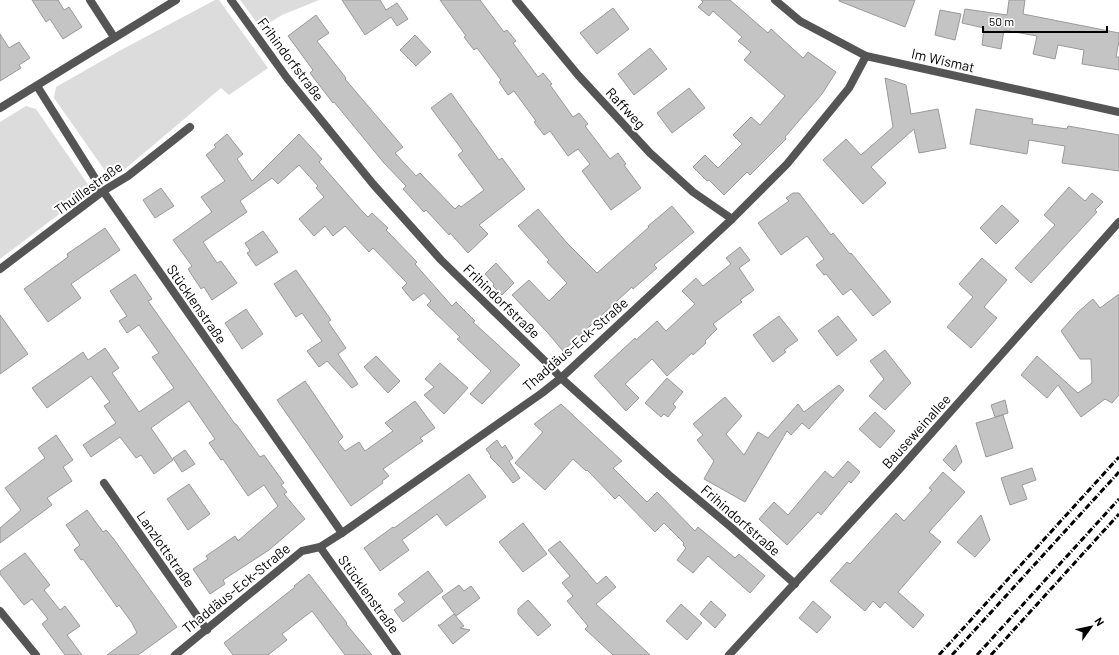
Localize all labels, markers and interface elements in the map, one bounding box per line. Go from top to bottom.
scale bar [983,8,1107,34]
street label: Frihindorfstraße [254,14,328,104]
text: 50 m [989,14,1014,28]
street label: Im Wismat [910,44,976,76]
street label: Raffweg [603,84,649,132]
street label: Thuillestraße [51,158,125,218]
street label: Frihindorfstraße [460,260,544,342]
street label: Stücklenstraße [163,261,231,347]
street label: Thaddäus-Eck-Straße [519,294,631,394]
street label: Bauseweinallee [878,390,954,472]
street label: Frihindorfstraße [698,481,784,559]
street label: Lanzlottstraße [133,508,199,590]
street label: Thaddäus-Eck-Straße [179,539,293,637]
street label: Stücklenstraße [335,552,403,636]
north arrow [1071,607,1111,647]
text: N [1092,615,1107,628]

